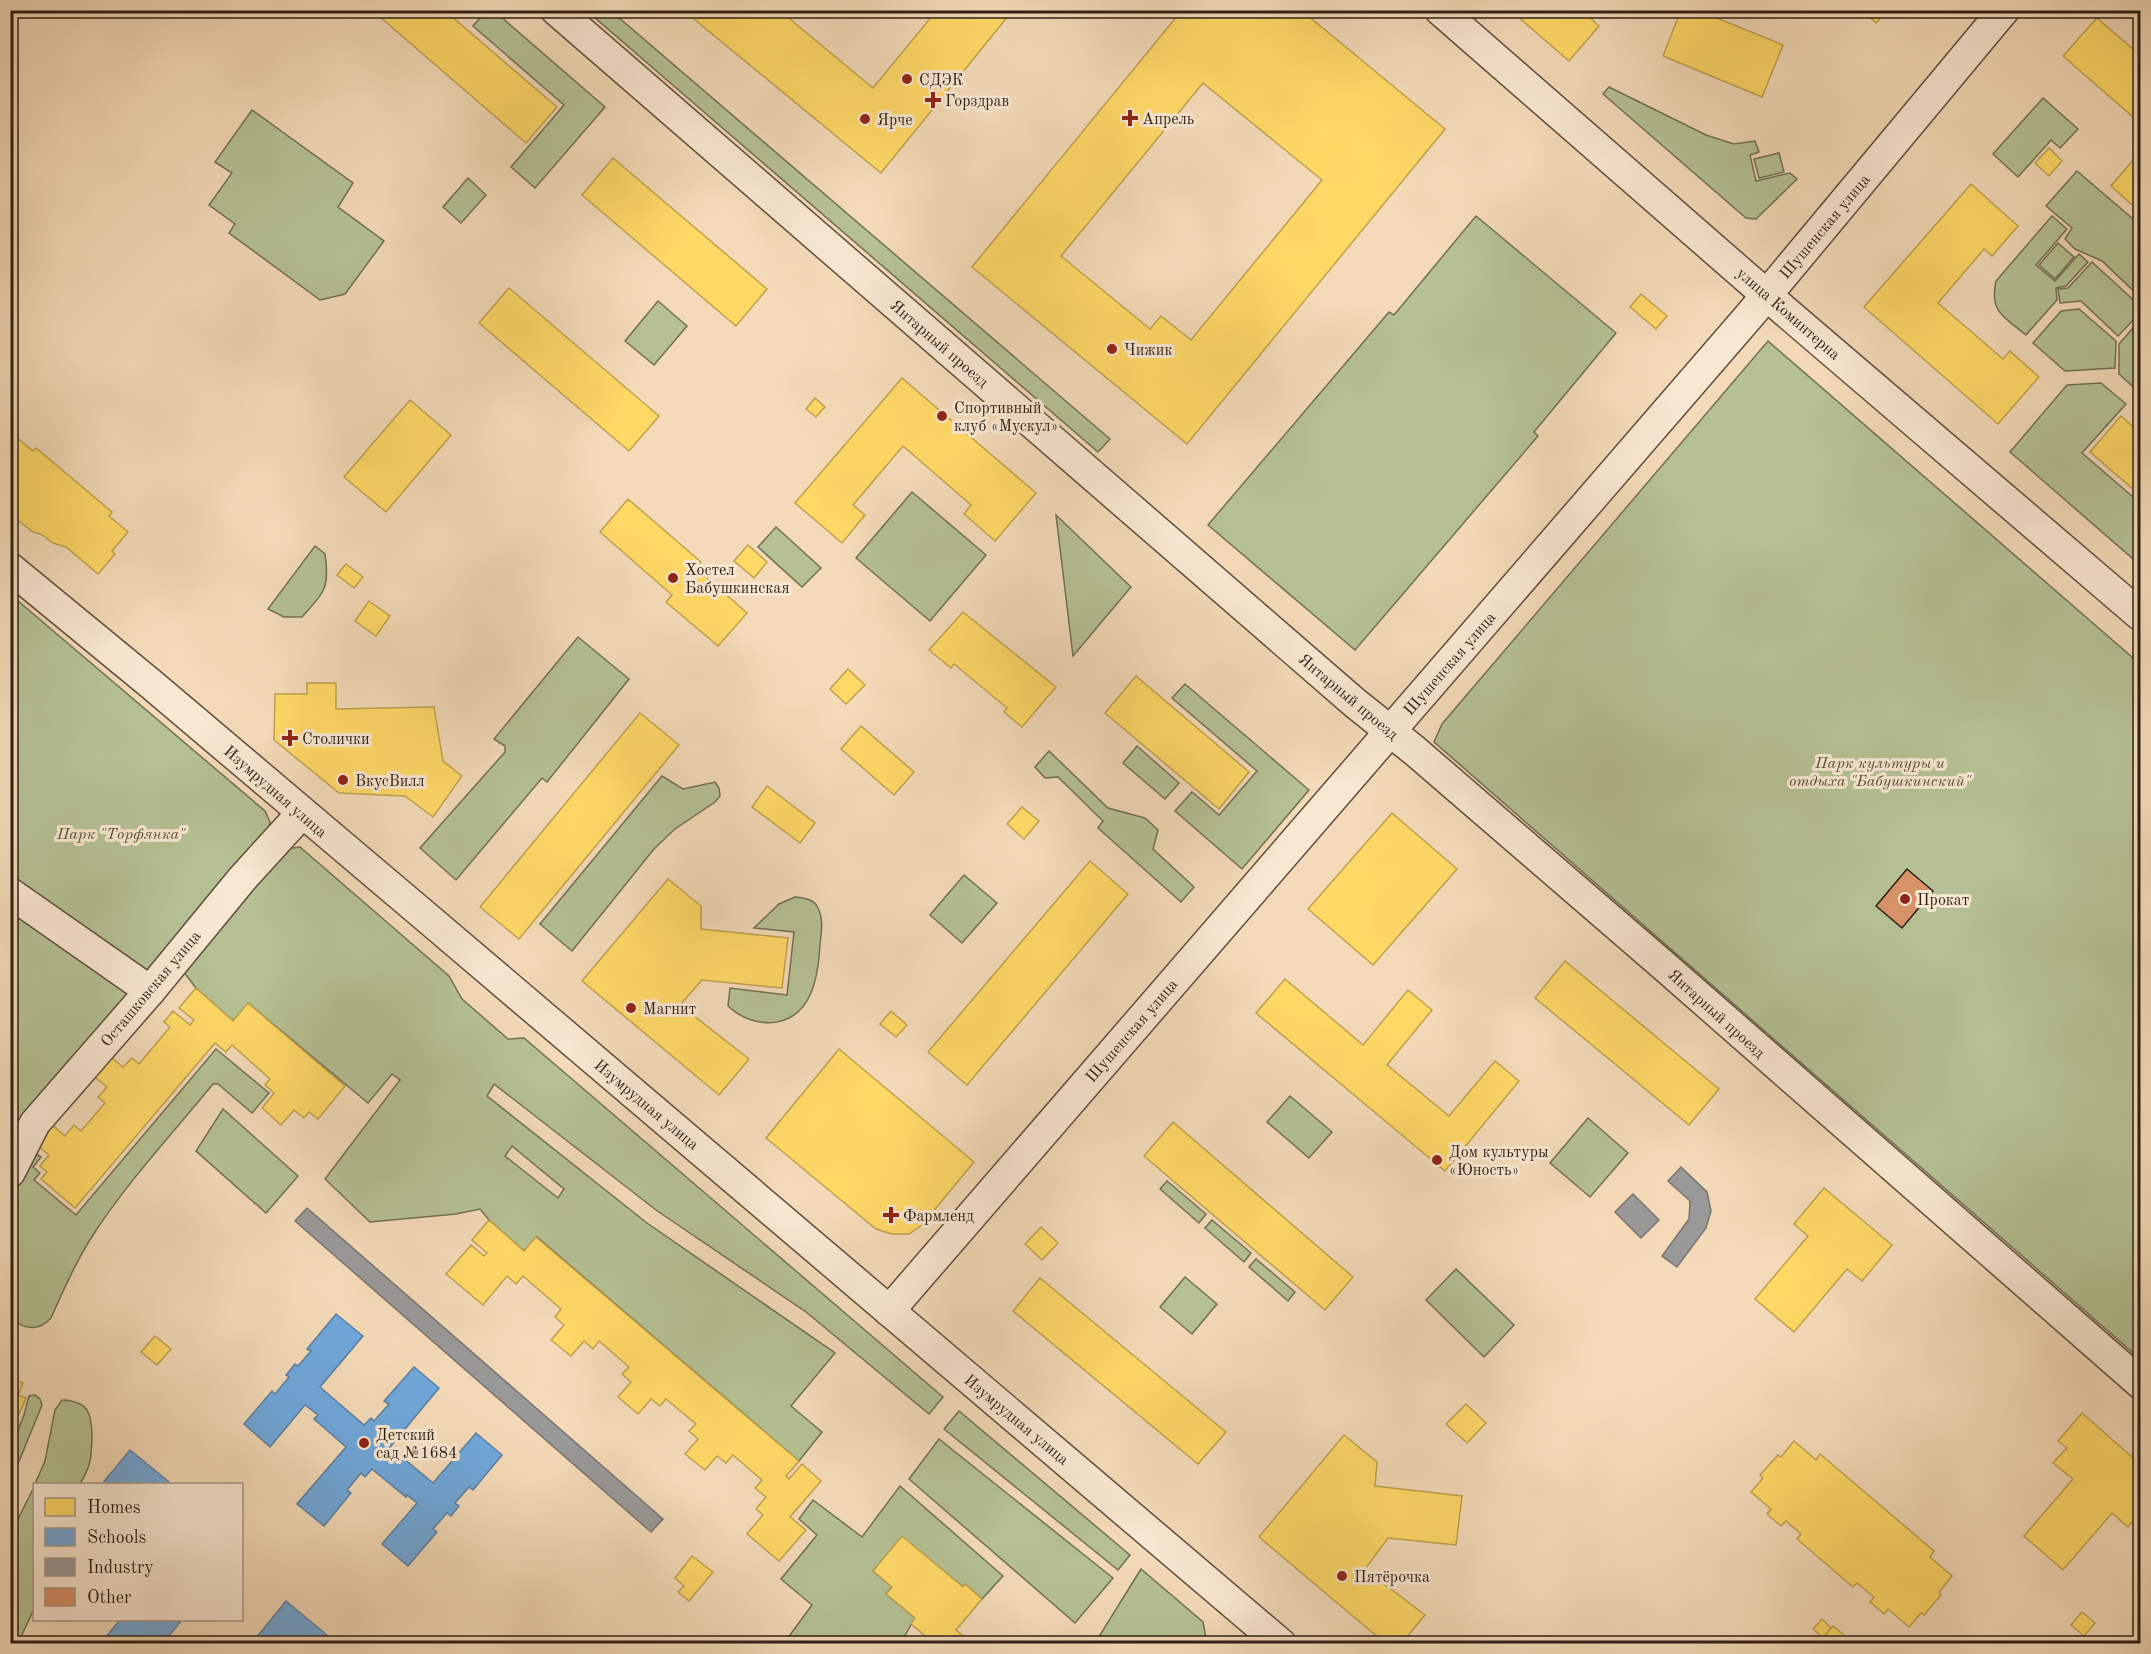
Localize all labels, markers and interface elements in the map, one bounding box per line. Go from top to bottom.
marker: СДЭК [900,72,914,86]
place label: СДЭК [919,73,964,89]
marker: Горздрав [926,93,940,107]
place label: Горздрав [945,94,1009,110]
marker: Апрель [1123,111,1137,125]
marker: Ярче [858,112,872,126]
place label: Апрель [1142,112,1194,128]
place label: Ярче [877,113,913,129]
street label: Шушенская улица [1777,172,1874,283]
street label: улица Коминтерна [1733,265,1843,364]
street label: Янтарный проезд [887,298,991,391]
marker: Чижик [1105,342,1119,356]
place label: Чижик [1124,343,1172,359]
place label: Спортивный клуб «Мускул» [954,401,1058,435]
marker: Спортивный клуб «Мускул» [935,409,949,423]
place label: Хостел Бабушкинская [685,563,789,597]
marker: Хостел Бабушкинская [666,571,680,585]
street label: Шушенская улица [1401,610,1500,719]
street label: Янтарный проезд [1295,652,1400,744]
marker: Столички [283,731,297,745]
place label: Столички [302,732,370,748]
street label: Изумрудная улица [220,744,329,842]
park label: Парк культуры и отдыха "Бабушкинский" [1789,756,1972,790]
marker: ВкусВилл [336,773,350,787]
place label: ВкусВилл [355,774,425,790]
park label: Парк "Торфянка" [56,827,186,843]
marker: Прокат [1898,892,1912,906]
place label: Прокат [1917,893,1969,909]
street label: Осташковская улица [98,928,205,1050]
street label: Янтарный проезд [1664,967,1767,1062]
street label: Шушенская улица [1083,977,1182,1086]
marker: Магнит [624,1001,638,1015]
place label: Магнит [643,1002,696,1018]
street label: Изумрудная улица [590,1057,701,1154]
place label: Дом культуры «Юность» [1449,1145,1549,1179]
marker: Дом культуры «Юность» [1430,1153,1444,1167]
marker: Фармленд [884,1208,898,1222]
place label: Фармленд [903,1209,974,1225]
street label: Изумрудная улица [960,1372,1071,1469]
place label: Детский сад №1684 [376,1428,457,1462]
marker: Детский сад №1684 [357,1436,371,1450]
legend [33,1483,243,1621]
text: Homes [87,1499,141,1517]
text: Schools [87,1529,147,1547]
text: Industry [87,1559,154,1577]
marker: Пятёрочка [1335,1569,1349,1583]
place label: Пятёрочка [1354,1570,1430,1586]
text: Other [87,1589,132,1607]

